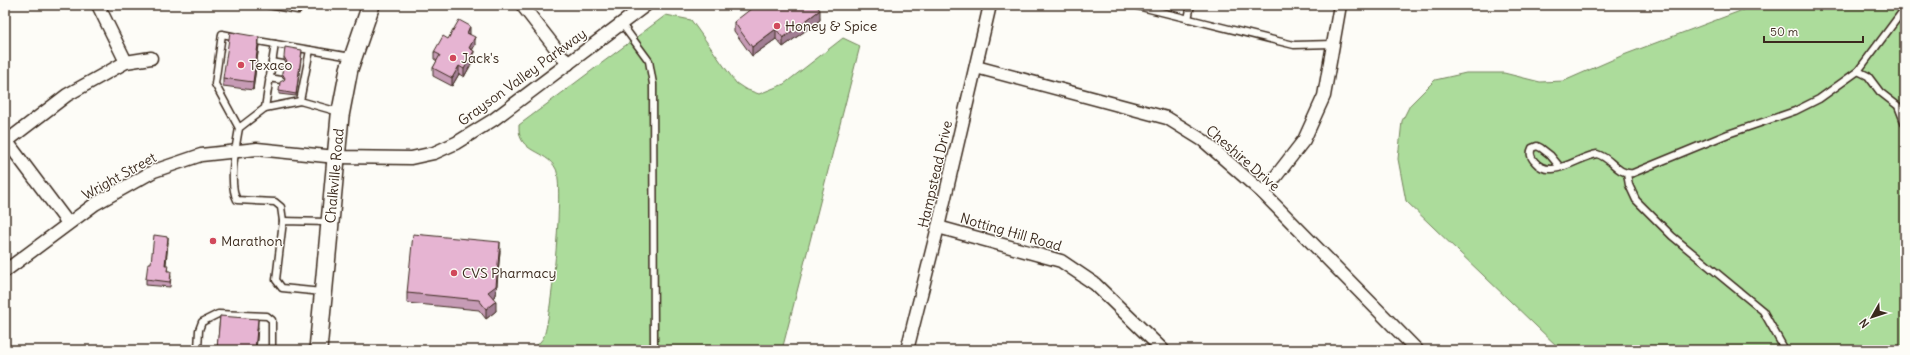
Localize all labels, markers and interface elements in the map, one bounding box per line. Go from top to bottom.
place label: Honey & Spice [785,17,877,35]
scale bar [1764,18,1863,44]
marker: Honey & Spice [772,21,782,31]
street label: Grayson Valley Parkway [454,24,590,130]
text: 50 m [1770,24,1799,39]
place label: Jack's [461,49,499,67]
marker: Jack's [448,53,458,63]
place label: Texaco [249,56,292,74]
marker: Texaco [236,60,246,70]
street label: Hampstead Drive [914,119,956,229]
street label: Cheshire Drive [1202,121,1284,195]
street label: Chalkville Road [321,127,348,224]
street label: Wright Street [79,148,160,204]
street label: Notting Hill Road [958,209,1064,255]
place label: Marathon [221,232,283,250]
marker: Marathon [208,236,218,246]
place label: CVS Pharmacy [462,264,557,282]
marker: CVS Pharmacy [449,268,459,278]
north arrow [1852,297,1892,337]
text: N [1856,316,1872,331]

